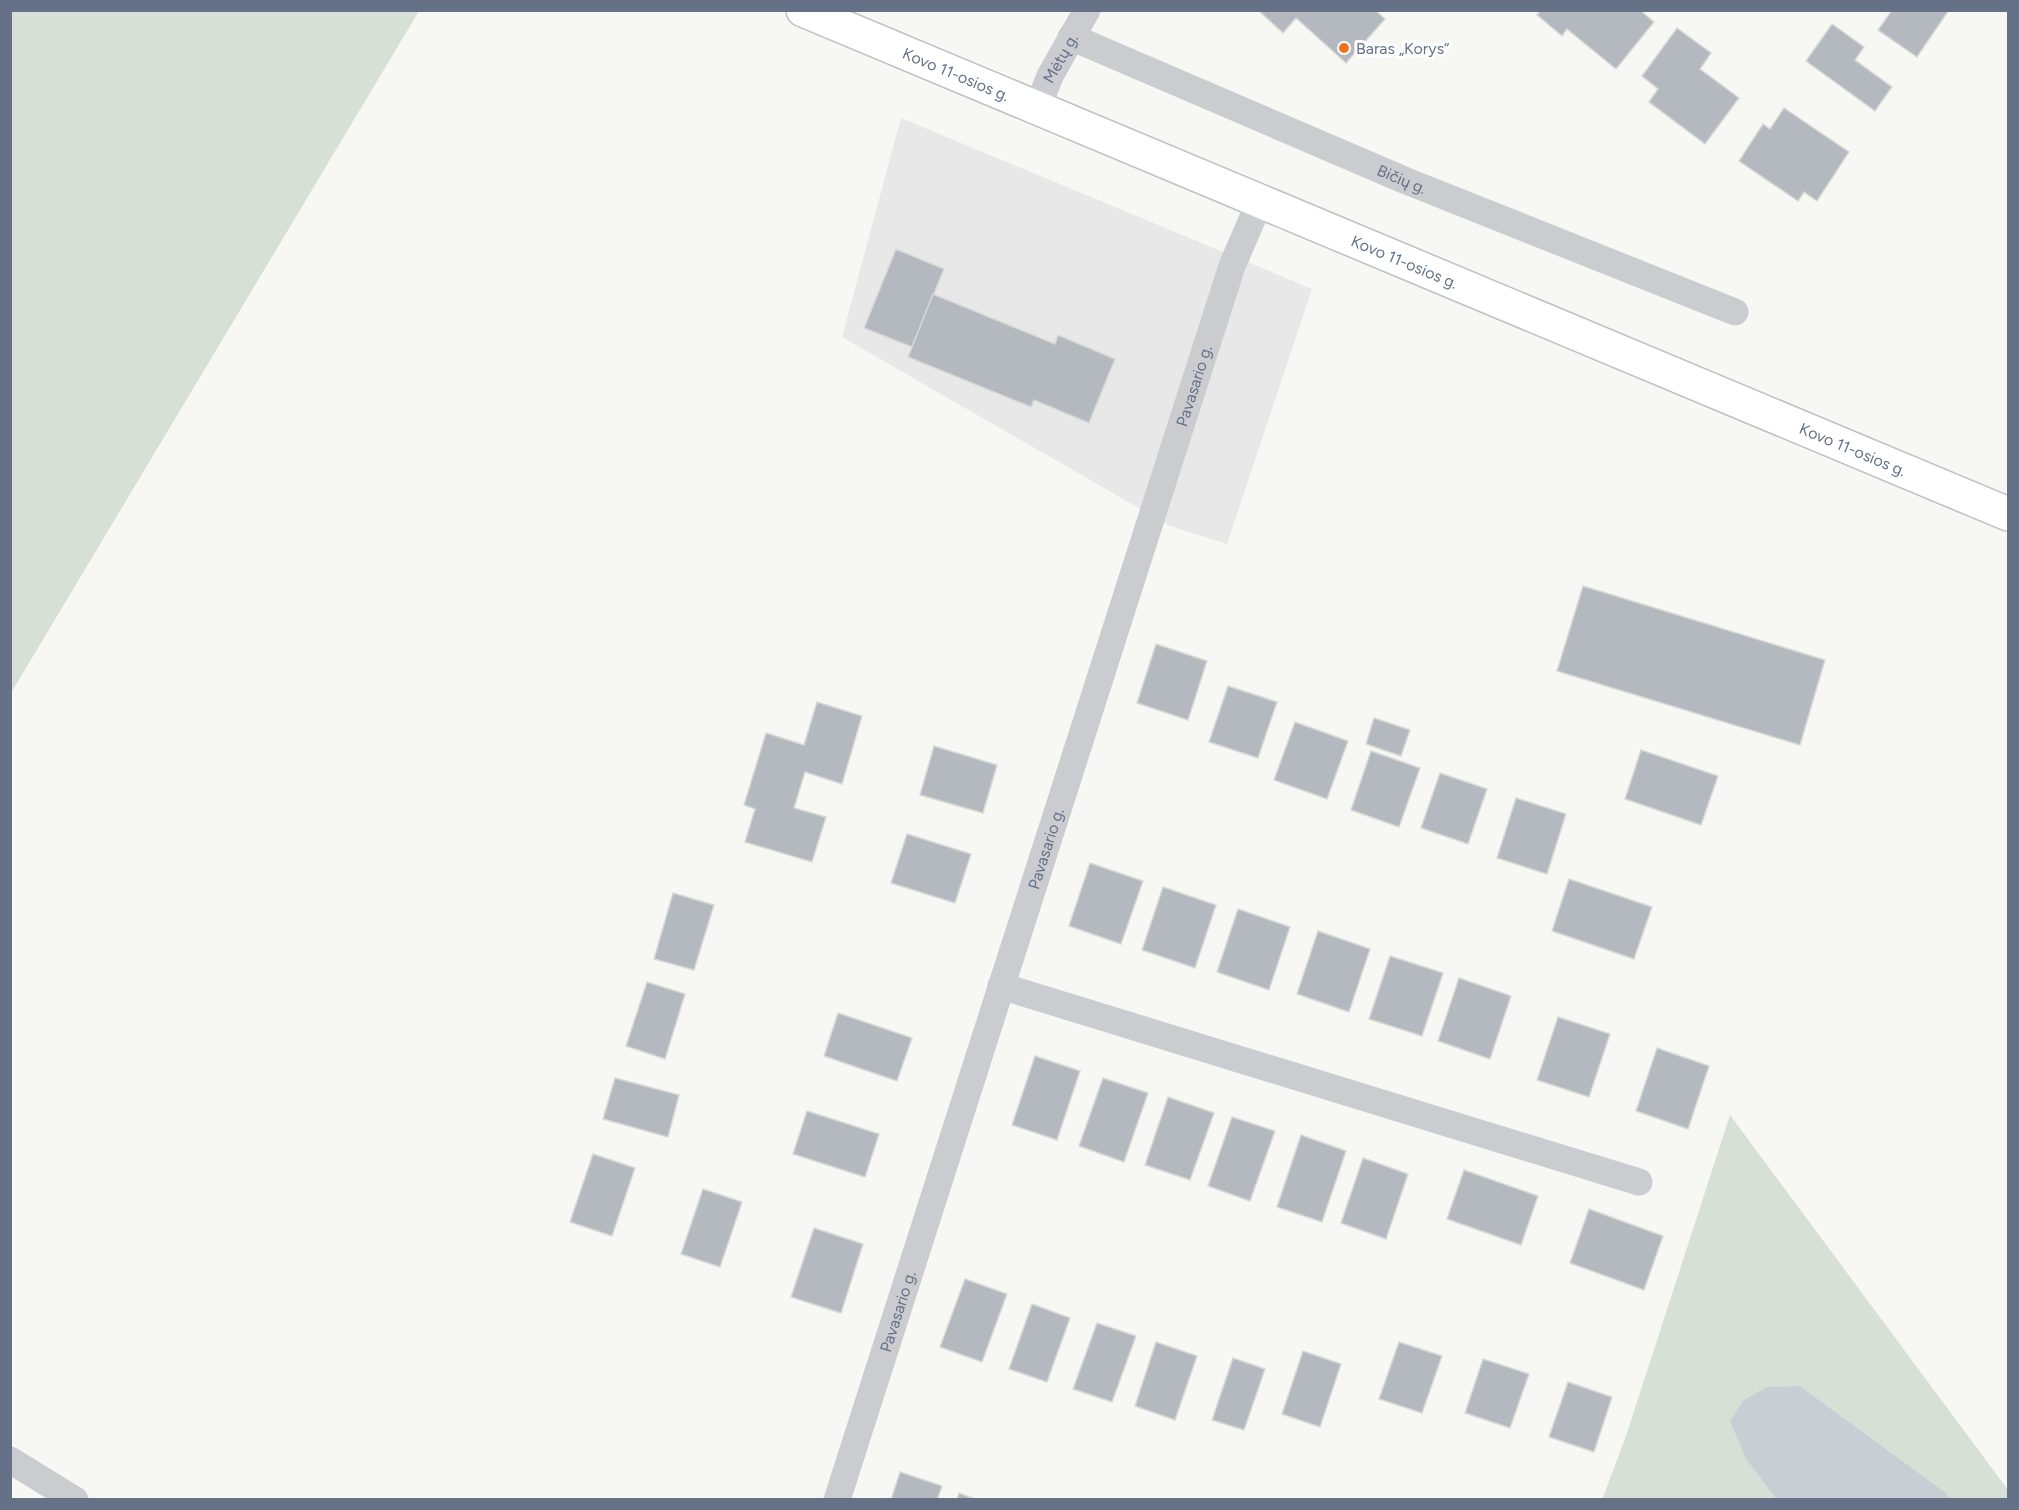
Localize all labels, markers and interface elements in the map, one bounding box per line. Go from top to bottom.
street label: Mėtų g. [1039,30,1082,87]
place label: Baras „Korys“ [1356,39,1449,58]
marker: Baras „Korys“ [1337,41,1351,55]
street label: Kovo 11-osios g. [900,44,1012,105]
street label: Bičių g. [1374,161,1429,198]
street label: Kovo 11-osios g. [1348,231,1461,293]
street label: Pavasario g. [1172,343,1216,429]
street label: Kovo 11-osios g. [1796,419,1909,480]
street label: Pavasario g. [1024,806,1068,892]
street label: Pavasario g. [876,1269,920,1355]

